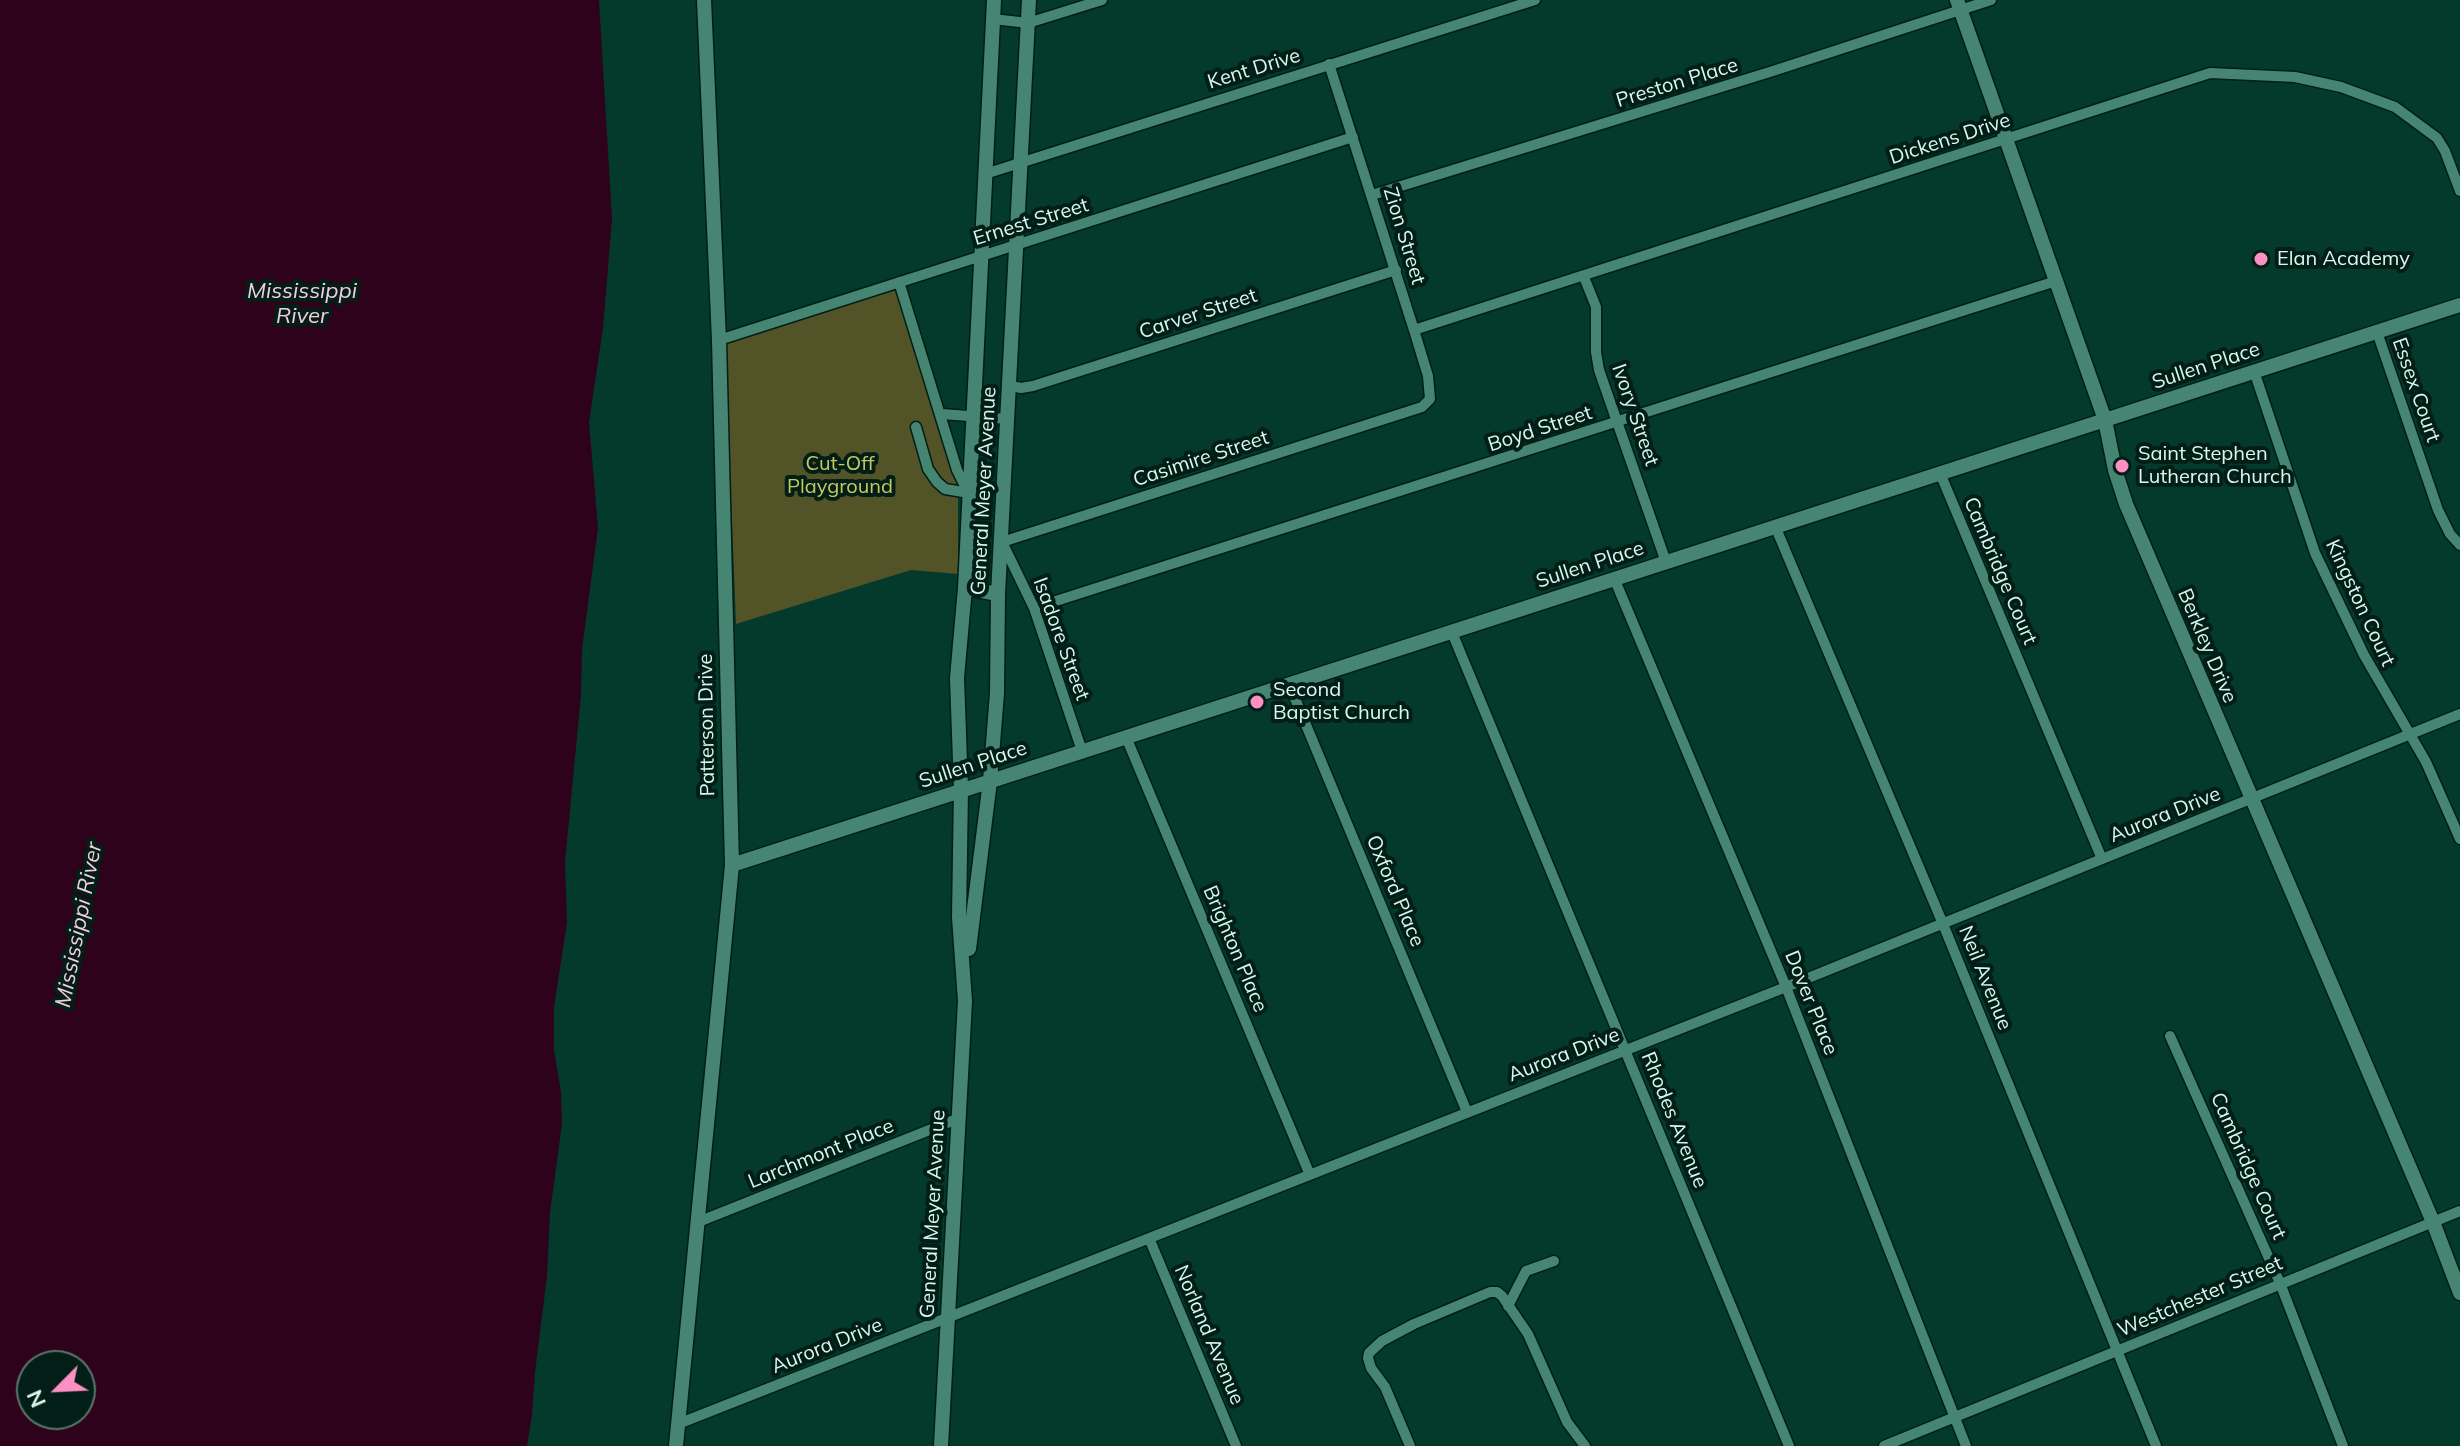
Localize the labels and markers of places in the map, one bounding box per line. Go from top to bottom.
place label: Elan Academy [2277,247,2410,271]
marker: Elan Academy [2252,250,2270,268]
place label: Saint Stephen Lutheran Church [2138,442,2292,489]
marker: Saint Stephen Lutheran Church [2113,457,2131,475]
place label: Second Baptist Church [1273,678,1410,725]
marker: Second Baptist Church [1248,693,1266,711]

